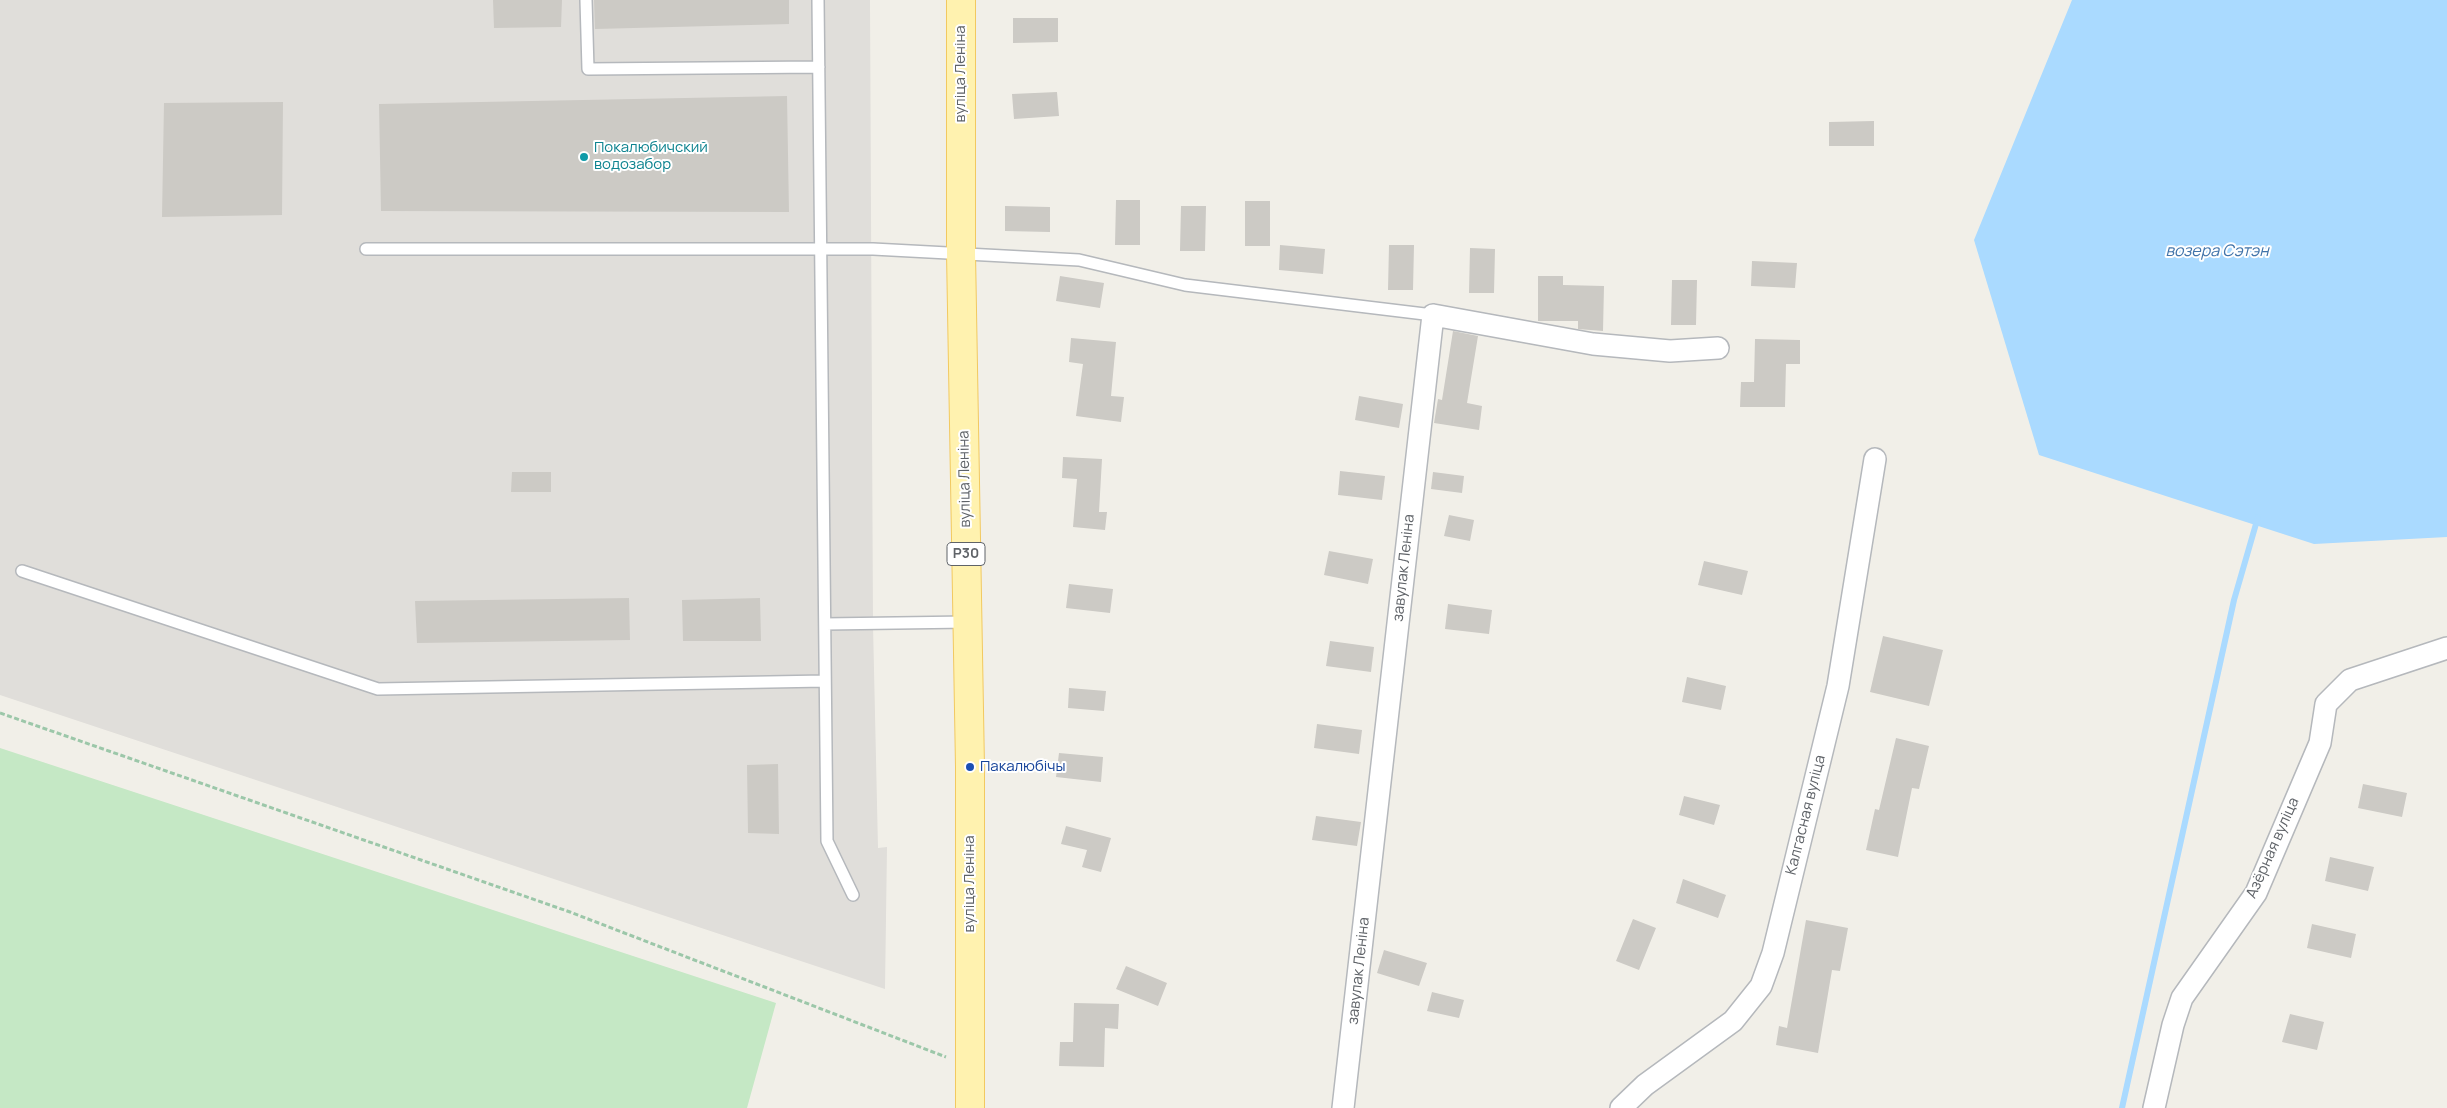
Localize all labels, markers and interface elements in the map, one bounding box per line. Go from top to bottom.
street label: вуліца Леніна [952,25,970,123]
place label: Покалюбичский водозабор [594,139,708,174]
marker: Покалюбичский водозабор [578,151,590,163]
water label: возера Сэтэн [2165,242,2269,262]
street label: вуліца Леніна [955,430,975,528]
street label: завулак Леніна [1389,513,1419,623]
road number: Р30 [947,542,985,566]
street label: Калгасная вуліца [1782,753,1830,877]
place label: Пакалюбічы [980,758,1065,776]
marker: Пакалюбічы [964,761,976,773]
street label: Азёрная вуліца [2243,795,2303,901]
street label: вуліца Леніна [961,835,979,933]
street label: завулак Леніна [1344,916,1374,1026]

